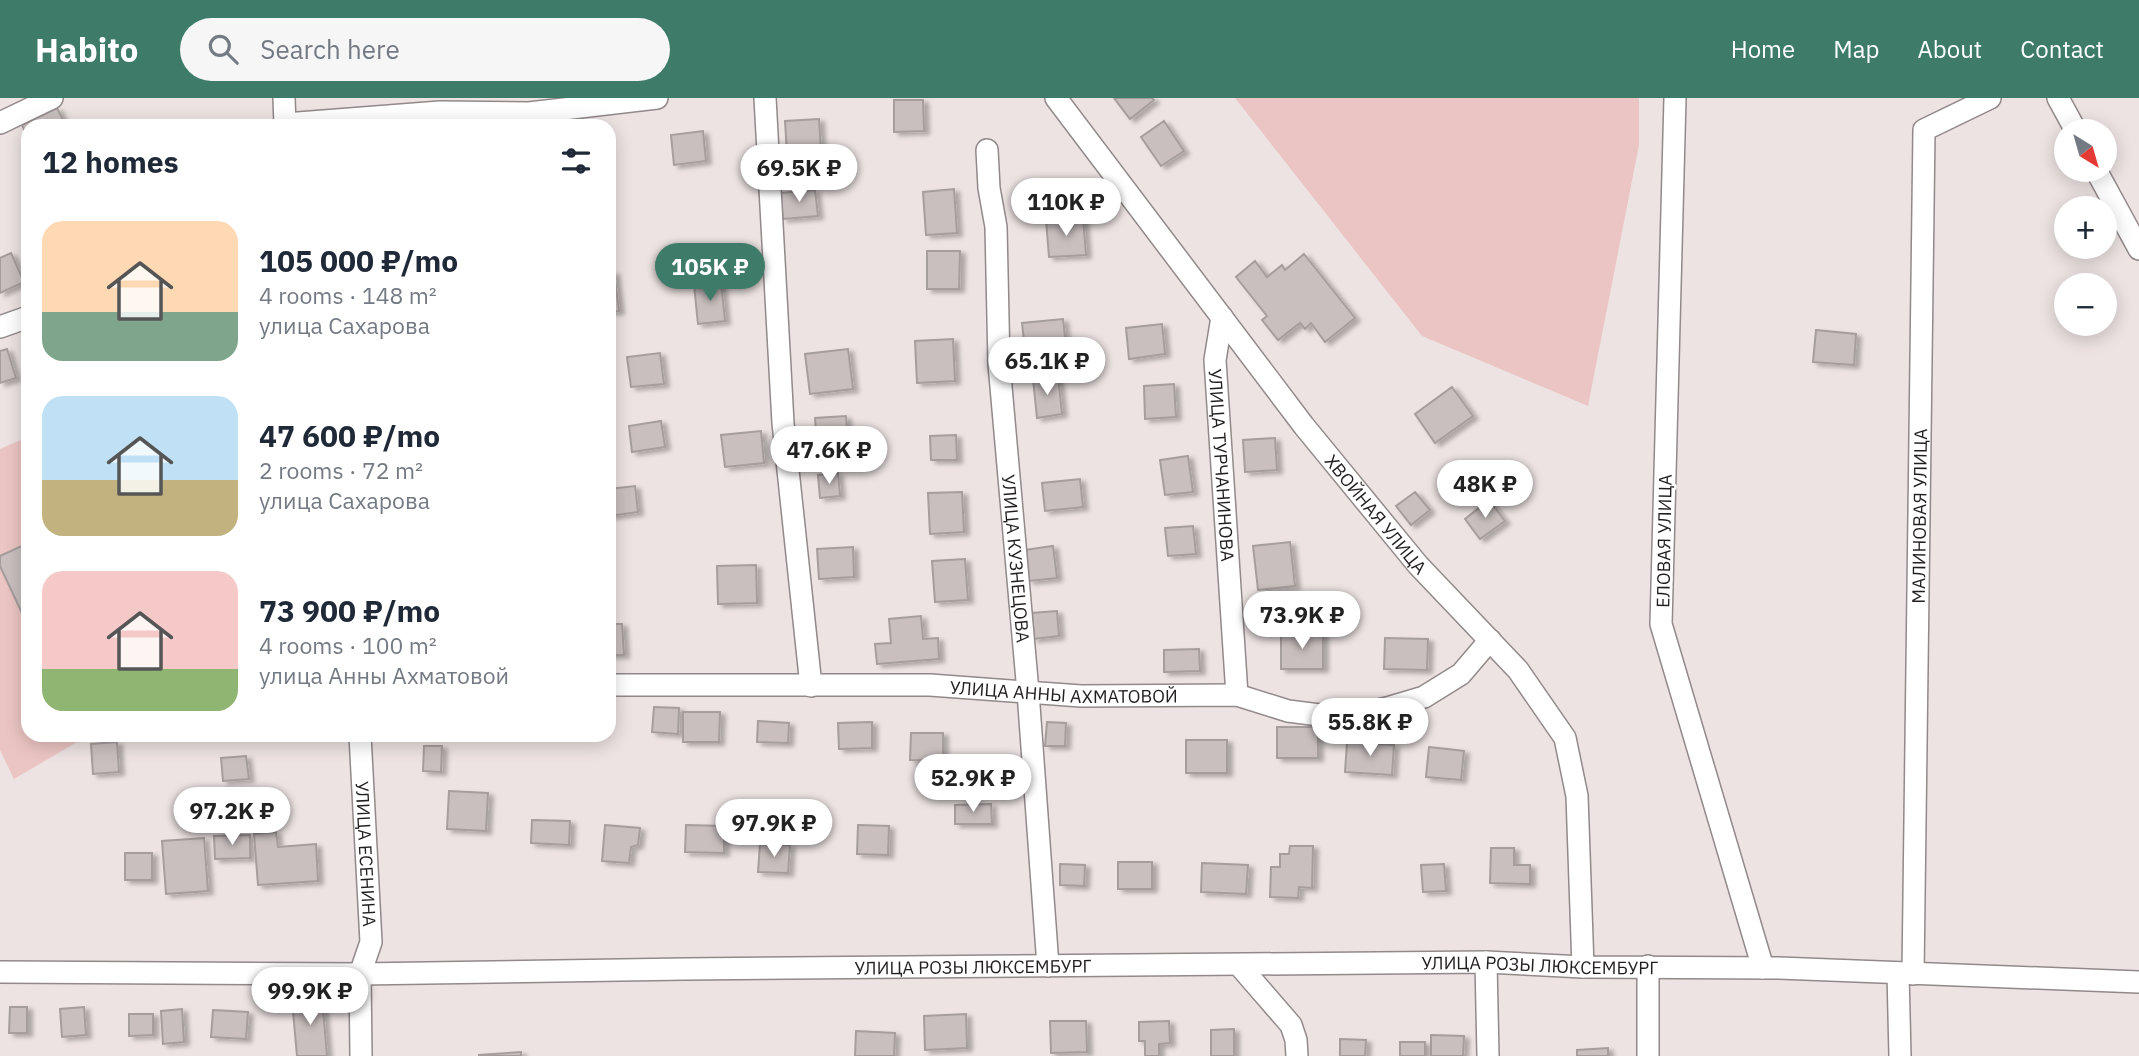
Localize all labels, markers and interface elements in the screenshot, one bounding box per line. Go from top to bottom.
search box [180,18,670,81]
text: Habito [35,28,138,71]
icon: search [204,30,242,68]
text: Search here [260,32,400,66]
text: Home [1731,33,1795,65]
text: Map [1833,33,1879,65]
text: About [1917,33,1982,65]
text: Contact [2020,33,2104,65]
north arrow [2054,119,2118,182]
map controls [2054,119,2117,336]
text: 12 homes [42,142,179,181]
icon: filters [557,142,595,180]
pin: 69.5K ₽ [734,144,864,204]
text: 69.5K ₽ [756,152,842,182]
pin: 110K ₽ [1009,178,1123,238]
text: 110K ₽ [1027,186,1105,216]
button: + [2054,196,2117,259]
text: 105 000 ₽/mo [259,241,458,280]
pin: 105K ₽ [653,244,767,303]
icon: home [98,249,182,333]
text: 105K ₽ [671,251,749,281]
button: − [2054,273,2117,336]
text: 4 rooms · 148 m² [259,280,437,310]
text: улица Сахарова [259,310,430,340]
pin: 65.1K ₽ [982,338,1112,397]
text: 65.1K ₽ [1004,345,1090,375]
street label: УЛИЦА ТУРЧАНИНОВА [1204,368,1240,563]
text: 47 600 ₽/mo [259,416,440,455]
icon: home [98,424,182,508]
pin: 47.6K ₽ [764,426,894,486]
street label: МАЛИНОВАЯ УЛИЦА [1906,428,1932,604]
text: 47.6K ₽ [786,434,872,464]
street label: ХВОЙНАЯ УЛИЦА [1320,450,1432,579]
text: 2 rooms · 72 m² [259,455,423,485]
pin: 48K ₽ [1436,460,1534,520]
text: 48K ₽ [1453,468,1517,498]
street label: УЛИЦА КУЗНЕЦОВА [997,473,1035,644]
street label: ЕЛОВАЯ УЛИЦА [1651,473,1677,608]
text: улица Сахарова [259,485,430,515]
text: 73 900 ₽/mo [259,591,440,630]
pin: 73.9K ₽ [1237,592,1367,651]
icon: home [98,599,182,683]
text: 73.9K ₽ [1259,599,1345,629]
text: 4 rooms · 100 m² [259,630,437,660]
text: улица Анны Ахматовой [259,660,509,690]
street label: УЛИЦА АННЫ АХМАТОВОЙ [949,675,1178,708]
pin: 55.8K ₽ [1305,698,1435,758]
text: 55.8K ₽ [1327,706,1413,736]
pin: 52.9K ₽ [908,754,1038,814]
text: 52.9K ₽ [930,762,1016,792]
street label: УЛИЦА ЕСЕНИНА [351,780,382,928]
pin: 97.2K ₽ [167,788,297,847]
text: 97.2K ₽ [189,795,275,825]
pin: 97.9K ₽ [709,800,839,859]
text: 97.9K ₽ [731,807,817,837]
street label: УЛИЦА РОЗЫ ЛЮКСЕМБУРГ [1421,950,1658,979]
street label: УЛИЦА РОЗЫ ЛЮКСЕМБУРГ [854,954,1092,979]
pin: 99.9K ₽ [245,968,375,1027]
text: 99.9K ₽ [267,975,353,1005]

